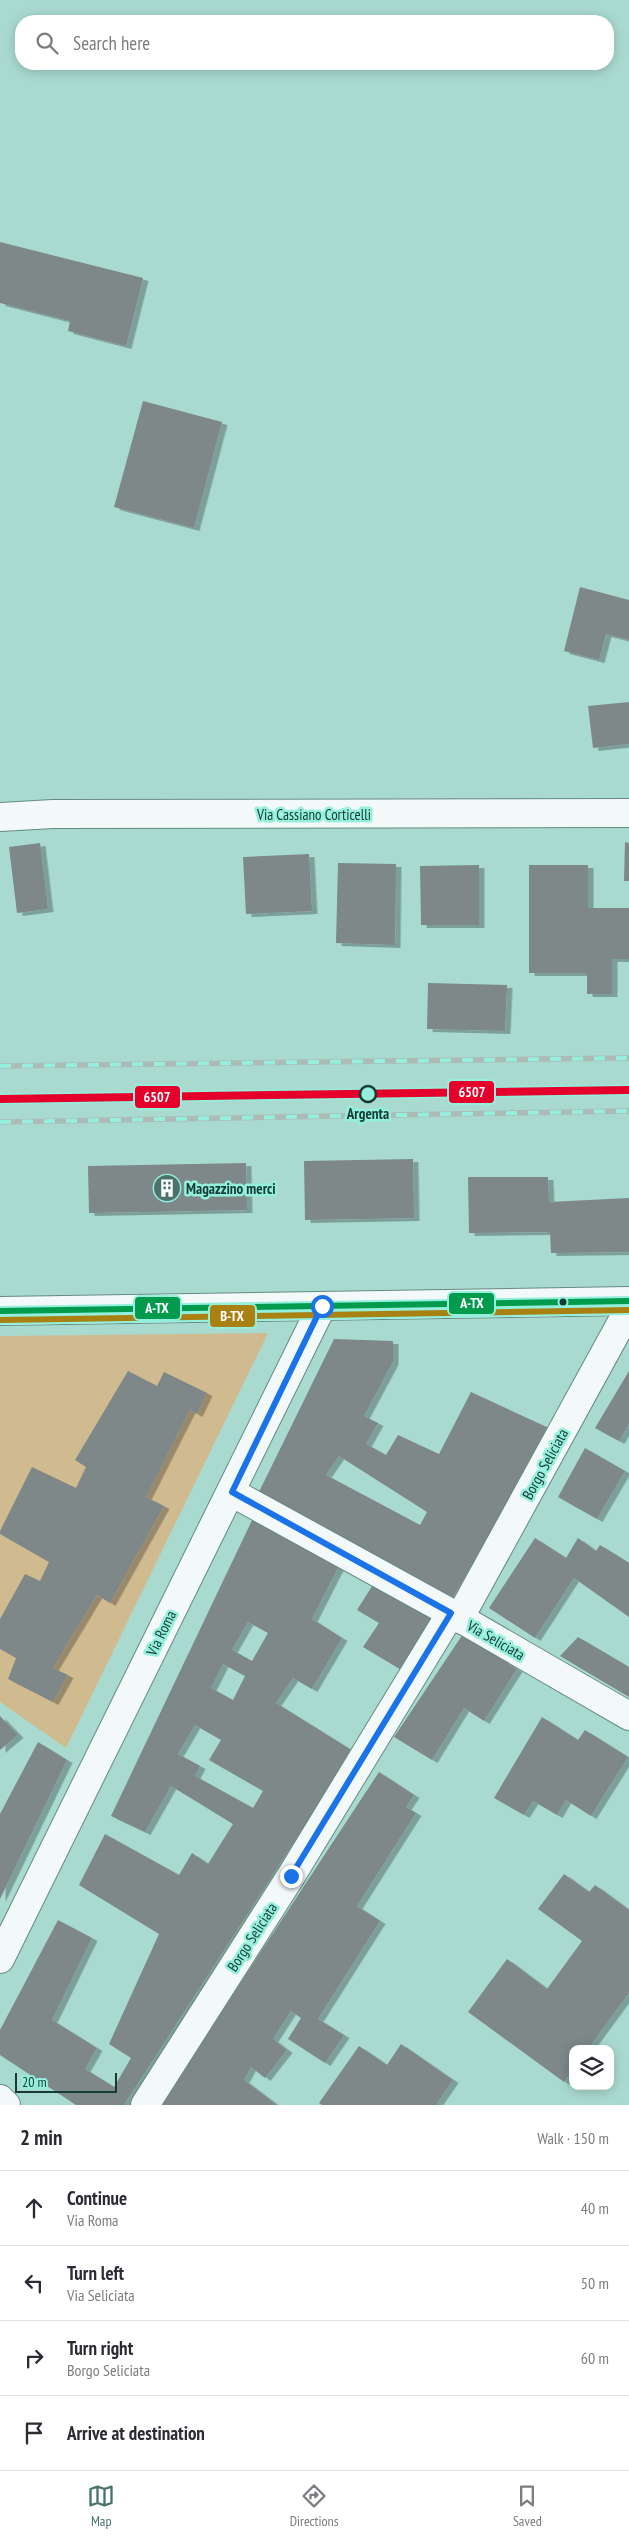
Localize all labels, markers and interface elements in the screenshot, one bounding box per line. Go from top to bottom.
search box [15,15,614,70]
icon: search [33,29,61,57]
text: Search here [73,31,150,55]
street label: Via Cassiano Corticelli [256,805,371,824]
line badge: 6507 [448,1080,495,1104]
text: 6507 [459,1083,486,1101]
line badge: 6507 [134,1085,181,1109]
marker: Argenta [359,1085,377,1103]
text: 6507 [144,1088,171,1106]
place label: Argenta [346,1104,389,1123]
building icon: Magazzino merci [152,1173,182,1203]
place label: Magazzino merci [186,1179,276,1198]
line badge: A-TX [448,1292,495,1315]
text: A-TX [459,1294,484,1312]
route start [311,1295,334,1318]
line badge: A-TX [134,1296,181,1320]
unlabelled marker [558,1297,568,1307]
text: A-TX [144,1299,169,1317]
line badge: B-TX [209,1304,256,1328]
text: B-TX [220,1307,244,1325]
street label: Borgo Seliciata [518,1425,572,1503]
street label: Via Roma [141,1607,180,1660]
street label: Via Seliciata [463,1615,528,1664]
route end [280,1865,303,1888]
street label: Borgo Seliciata [223,1899,281,1975]
map controls [569,2045,614,2090]
button: layers [569,2045,614,2090]
scale bar [15,2070,118,2093]
text: 20 m [22,2073,47,2091]
text: 2 min [20,2124,62,2151]
text: Walk · 150 m [537,2128,609,2148]
text: Continue [67,2186,127,2210]
icon: ahead [20,2194,48,2222]
text: 40 m [581,2198,609,2218]
text: Via Roma [67,2210,118,2230]
text: Turn left [67,2261,124,2285]
icon: left [20,2269,48,2297]
text: 50 m [581,2273,609,2293]
text: Via Seliciata [67,2285,135,2305]
text: Turn right [67,2336,133,2360]
icon: right [20,2344,48,2372]
text: 60 m [581,2348,609,2368]
text: Borgo Seliciata [67,2360,150,2380]
icon: arrive [20,2419,48,2447]
text: Arrive at destination [67,2421,205,2445]
tab: Map [87,2482,115,2530]
tab: Directions [290,2482,338,2530]
tab: Saved [513,2482,542,2530]

